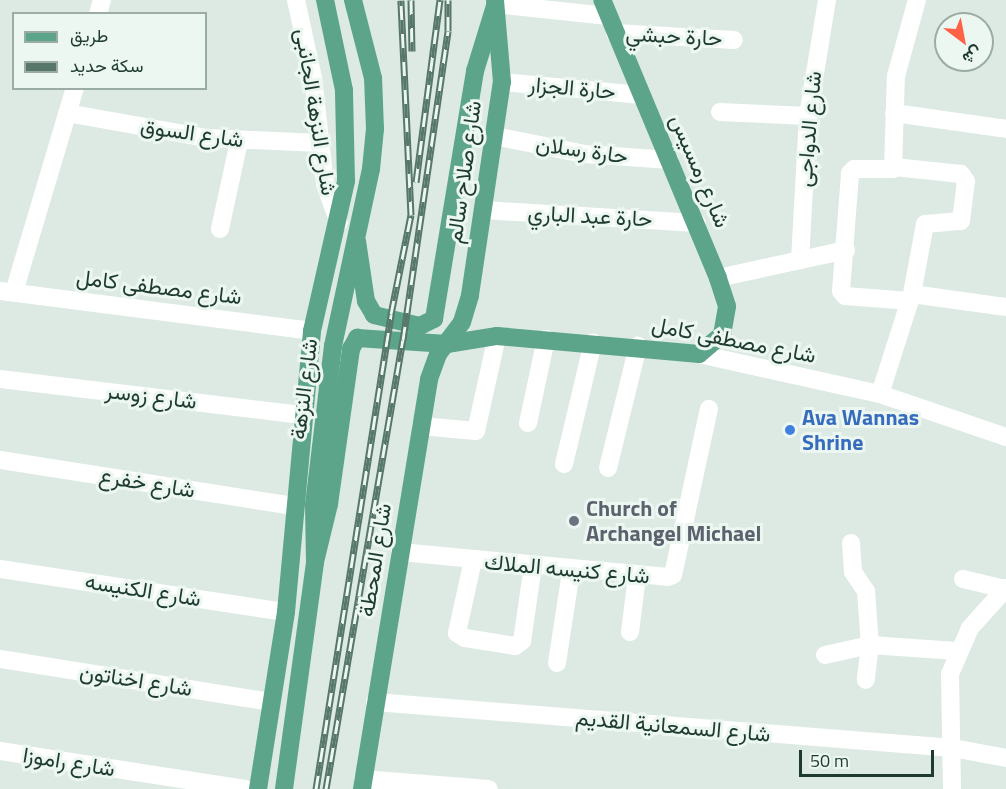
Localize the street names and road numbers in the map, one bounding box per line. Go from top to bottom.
street label: حارة حبشي [625,20,723,52]
street label: شارع النزهة الجانبى [290,27,342,197]
street label: شارع الدواجى [791,70,827,188]
street label: حارة الجزار [527,71,617,105]
street label: شارع صلاح سالم [441,99,487,245]
street label: شارع رمسيس [664,110,736,232]
street label: شارع السوق [139,113,245,153]
street label: حارة رسلان [534,130,630,170]
street label: حارة عبد الباري [527,200,653,232]
street label: شارع مصطفى كامل [75,264,243,310]
street label: شارع مصطفى كامل [650,311,818,369]
street label: شارع النزهة [285,337,323,441]
street label: شارع زوسر [104,377,198,415]
street label: شارع خفرع [97,462,197,504]
street label: شارع المحطة [353,501,397,619]
street label: شارع كنيسه الملاك [483,549,651,589]
street label: شارع الكنيسه [83,568,203,612]
street label: شارع اخناتون [78,658,194,702]
street label: شارع السمعانية القديم [574,704,772,748]
street label: شارع راموزا [21,742,117,782]

